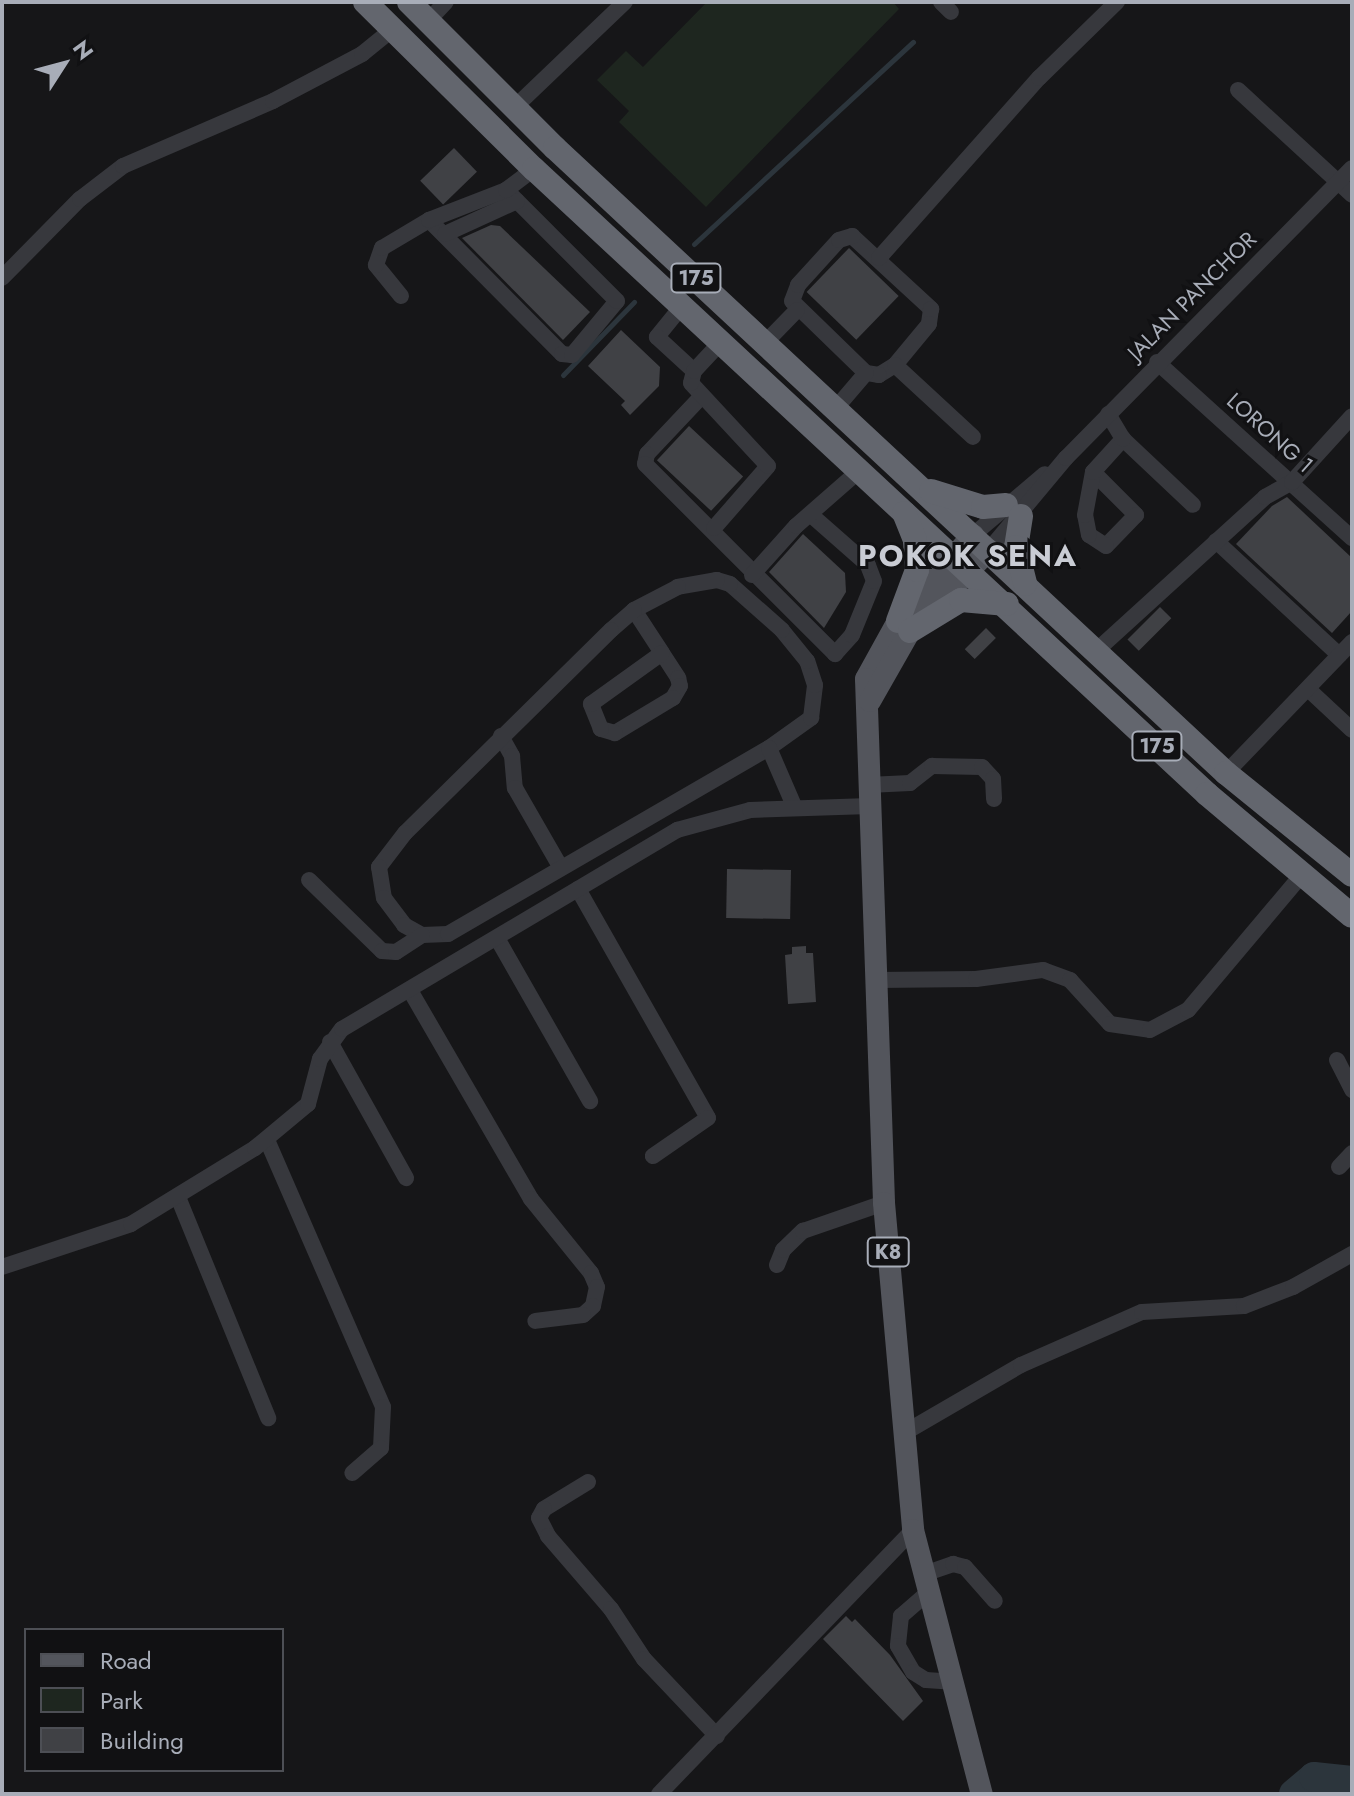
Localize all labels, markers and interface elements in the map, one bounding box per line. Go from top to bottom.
north arrow [24,24,104,104]
text: N [65,33,101,66]
street label: JALAN PANCHOR [1122,226,1262,366]
road number: 175 [670,262,722,294]
street label: LORONG 1 [1221,387,1319,479]
district label: POKOK SENA [858,538,1078,574]
road number: 175 [1131,730,1183,762]
road number: K8 [866,1236,910,1268]
legend [24,1628,284,1772]
text: Road [100,1643,152,1678]
text: Park [100,1683,143,1718]
text: Building [100,1723,184,1758]

